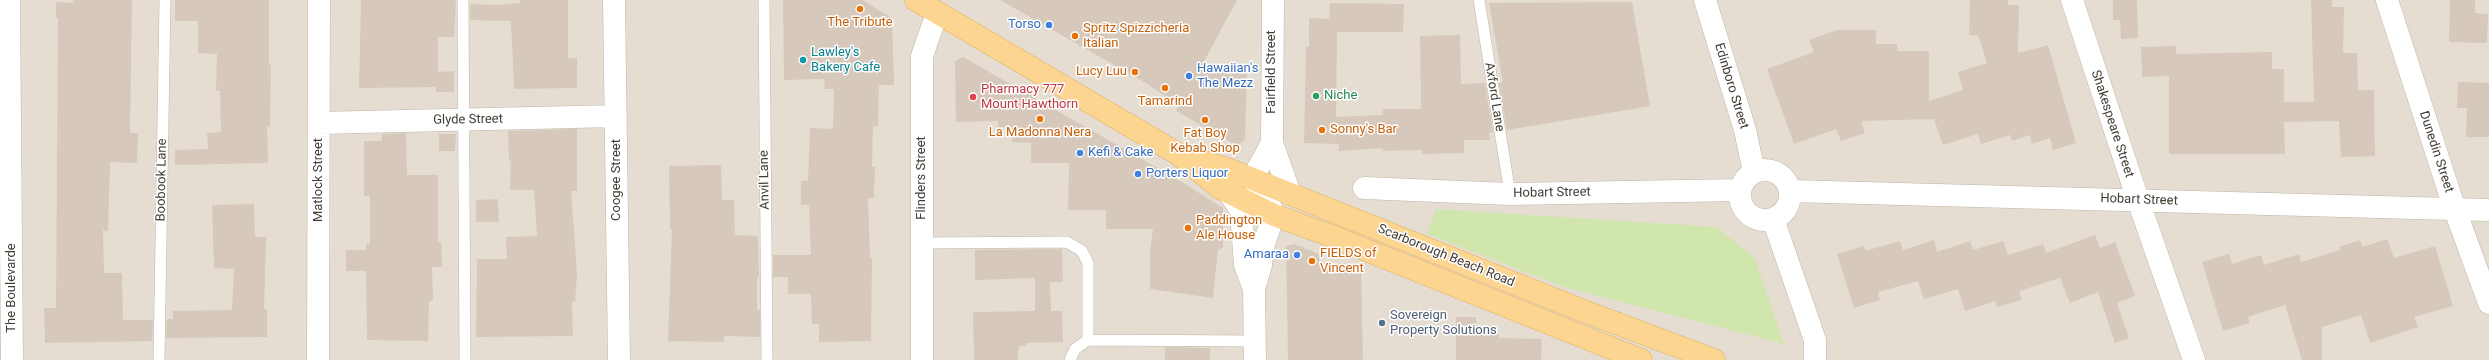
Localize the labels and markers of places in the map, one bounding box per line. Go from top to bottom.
marker: The Tribute [855,4,865,14]
place label: The Tribute [827,15,893,31]
place label: Torso [1008,17,1041,33]
marker: Torso [1044,20,1054,30]
place label: Spritz Spizzicheria Italian [1083,21,1189,52]
marker: Spritz Spizzicheria Italian [1070,31,1080,41]
place label: Lawley's Bakery Cafe [811,45,880,76]
marker: Lawley's Bakery Cafe [798,55,808,65]
place label: Hawaiian's The Mezz [1197,61,1259,92]
place label: Lucy Luu [1076,64,1127,80]
marker: Lucy Luu [1130,67,1140,77]
marker: Hawaiian's The Mezz [1184,71,1194,81]
place label: Pharmacy 777 Mount Hawthorn [981,82,1078,113]
marker: Tamarind [1160,83,1170,93]
place label: Niche [1324,88,1357,104]
marker: Niche [1311,91,1321,101]
marker: Pharmacy 777 Mount Hawthorn [968,92,978,102]
place label: Tamarind [1138,94,1192,110]
marker: La Madonna Nera [1035,114,1045,124]
marker: Fat Boy Kebab Shop [1200,115,1210,125]
place label: Sonny's Bar [1330,122,1397,138]
place label: La Madonna Nera [989,125,1091,141]
marker: Sonny's Bar [1317,125,1327,135]
place label: Fat Boy Kebab Shop [1170,126,1240,157]
place label: Kefi & Cake [1088,145,1154,161]
marker: Kefi & Cake [1075,148,1085,158]
place label: Porters Liquor [1146,166,1228,182]
marker: Porters Liquor [1133,169,1143,179]
place label: Paddington Ale House [1196,213,1262,244]
marker: Paddington Ale House [1183,223,1193,233]
place label: FIELDS of Vincent [1320,246,1377,277]
place label: Amaraa [1244,247,1289,263]
marker: Amaraa [1292,250,1302,260]
marker: FIELDS of Vincent [1307,256,1317,266]
place label: Sovereign Property Solutions [1390,308,1497,339]
marker: Sovereign Property Solutions [1377,318,1387,328]

